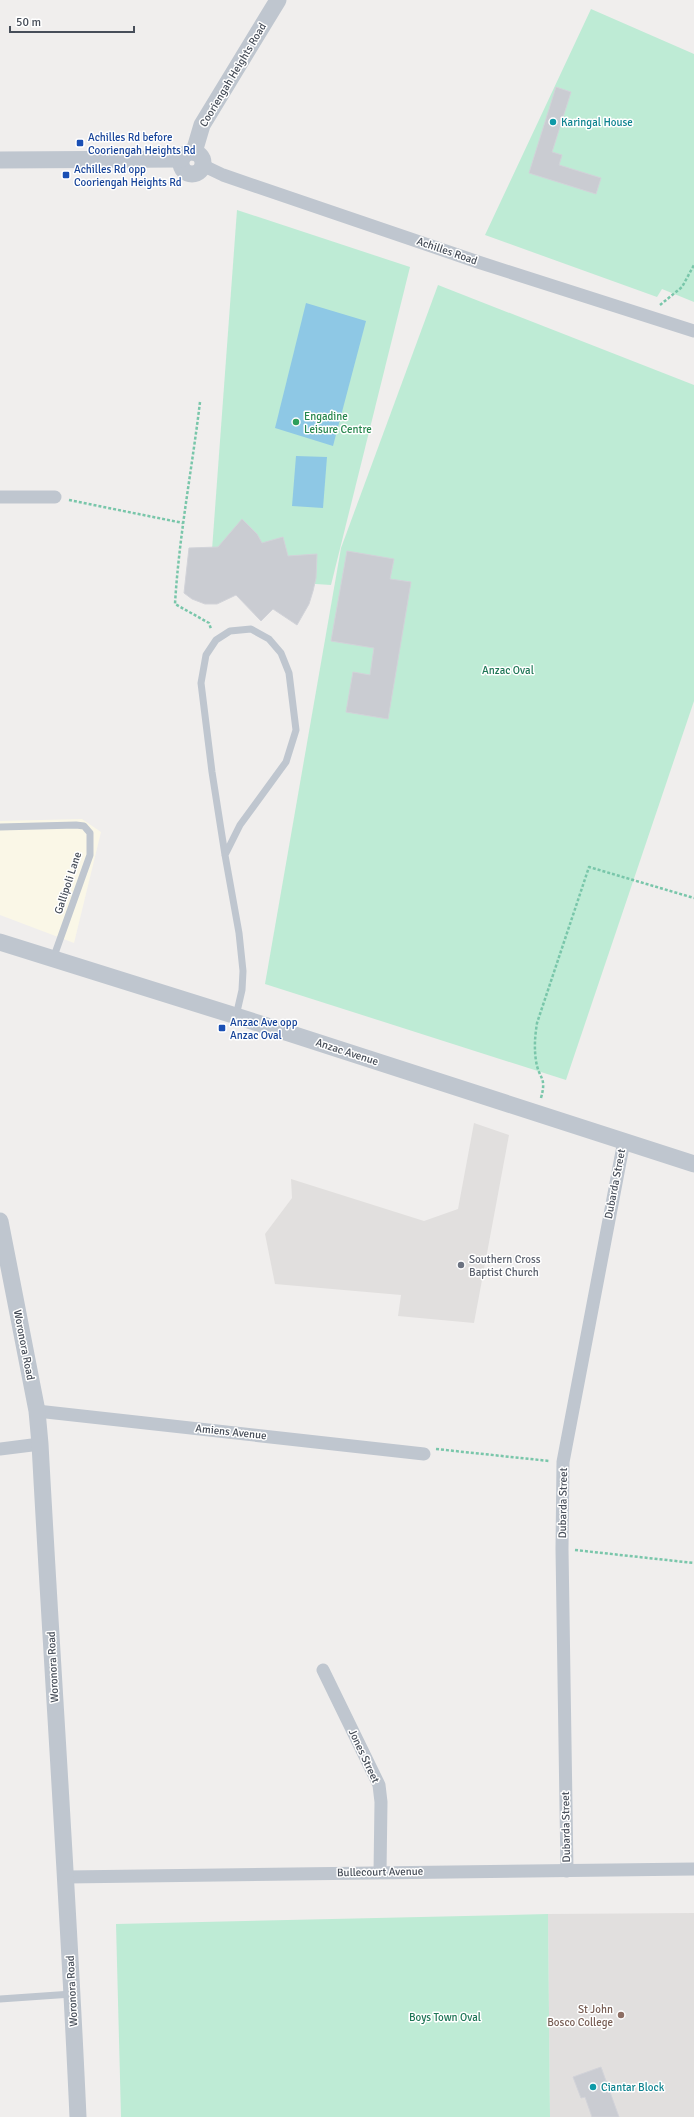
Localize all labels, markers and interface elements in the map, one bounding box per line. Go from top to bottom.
scale bar [10,8,134,34]
text: 50 m [16,15,41,30]
street label: Cooriengah Heights Road [197,21,269,129]
place label: Karingal House [561,116,633,129]
marker: Karingal House [548,117,558,127]
place label: Achilles Rd before Cooriengah Heights Rd [88,131,196,157]
marker: Achilles Rd before Cooriengah Heights Rd [75,138,85,148]
place label: Achilles Rd opp Cooriengah Heights Rd [74,163,182,189]
marker: Achilles Rd opp Cooriengah Heights Rd [61,170,71,180]
street label: Achilles Road [415,235,479,268]
place label: Engadine Leisure Centre [304,410,372,436]
marker: Engadine Leisure Centre [291,417,301,427]
park label: Anzac Oval [482,664,534,677]
street label: Gallipoli Lane [52,850,84,916]
place label: Anzac Ave opp Anzac Oval [230,1016,298,1042]
marker: Anzac Ave opp Anzac Oval [217,1023,227,1033]
street label: Anzac Avenue [314,1036,380,1068]
street label: Dubarda Street [602,1148,628,1220]
place label: Southern Cross Baptist Church [469,1253,541,1279]
marker: Southern Cross Baptist Church [456,1260,466,1270]
street label: Woronora Road [11,1309,37,1381]
street label: Amiens Avenue [195,1422,267,1442]
street label: Dubarda Street [556,1467,570,1539]
street label: Woronora Road [45,1631,61,1703]
street label: Jones Street [346,1727,382,1785]
street label: Dubarda Street [559,1791,573,1863]
street label: Bullecourt Avenue [337,1865,423,1879]
street label: Woronora Road [64,1955,80,2027]
place label: St John Bosco College [547,2003,613,2029]
marker: St John Bosco College [616,2010,626,2020]
park label: Boys Town Oval [409,2011,481,2024]
place label: Ciantar Block [601,2081,665,2094]
marker: Ciantar Block [588,2082,598,2092]

